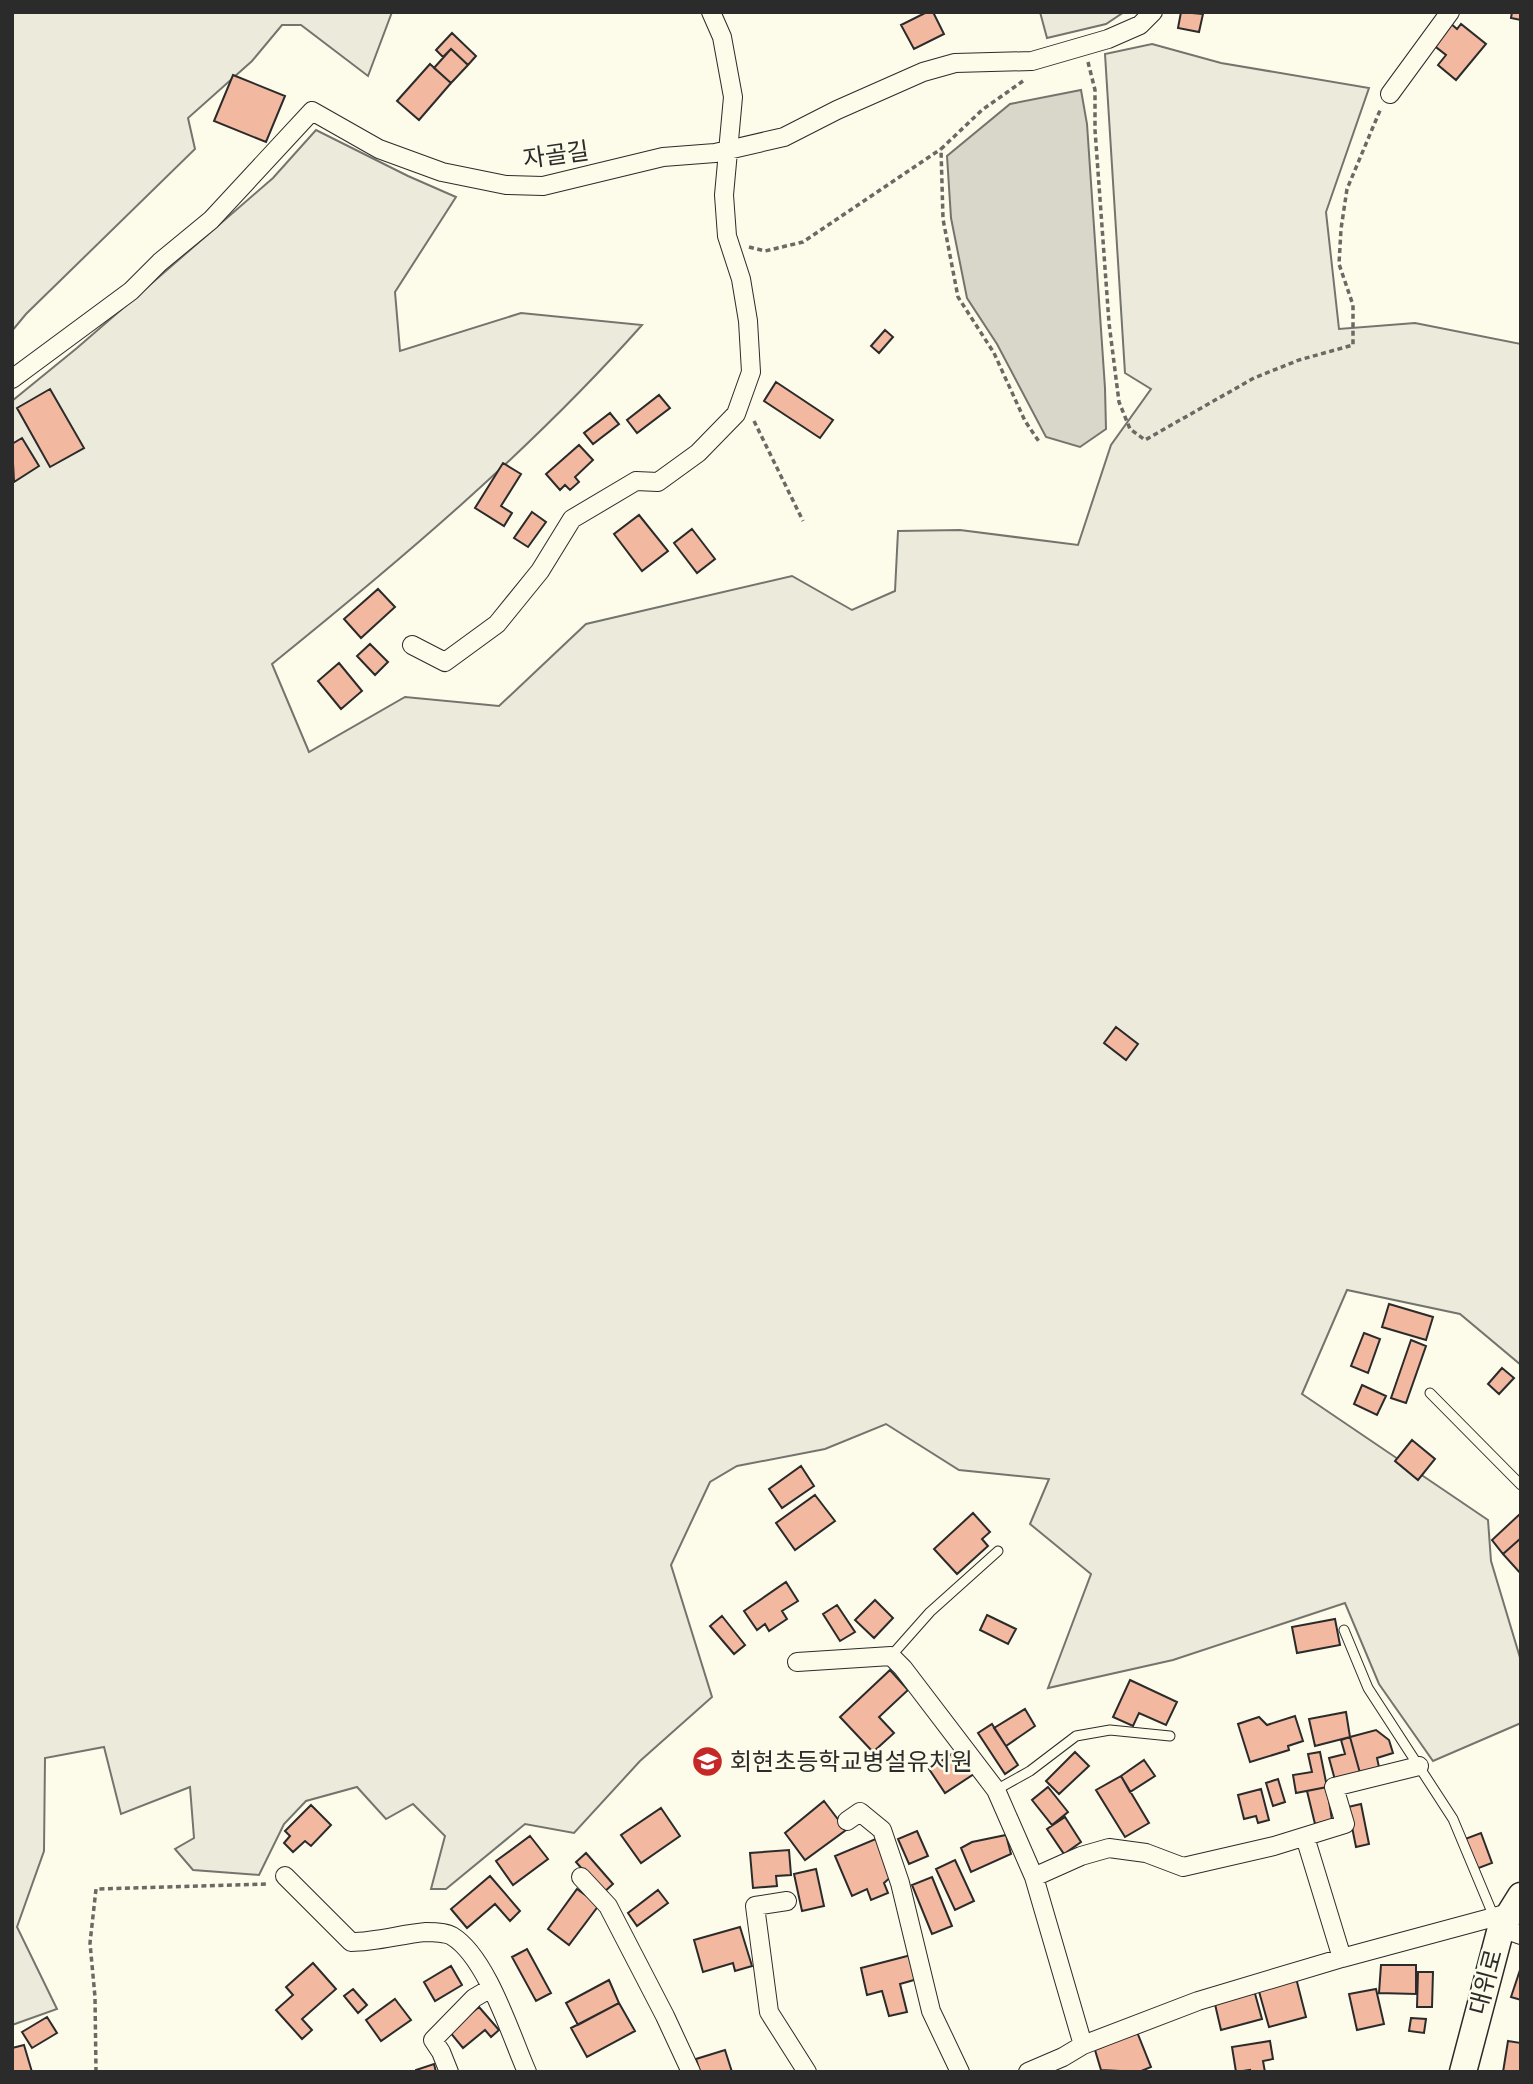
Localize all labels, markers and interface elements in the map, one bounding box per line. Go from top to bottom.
street label: 자골길 [521,137,591,173]
school or university icon: 회현초등학교병설유치원 [690,1745,724,1779]
place label: 회현초등학교병설유치원 [730,1748,973,1776]
street label: 대위로 [1464,1946,1508,2018]

